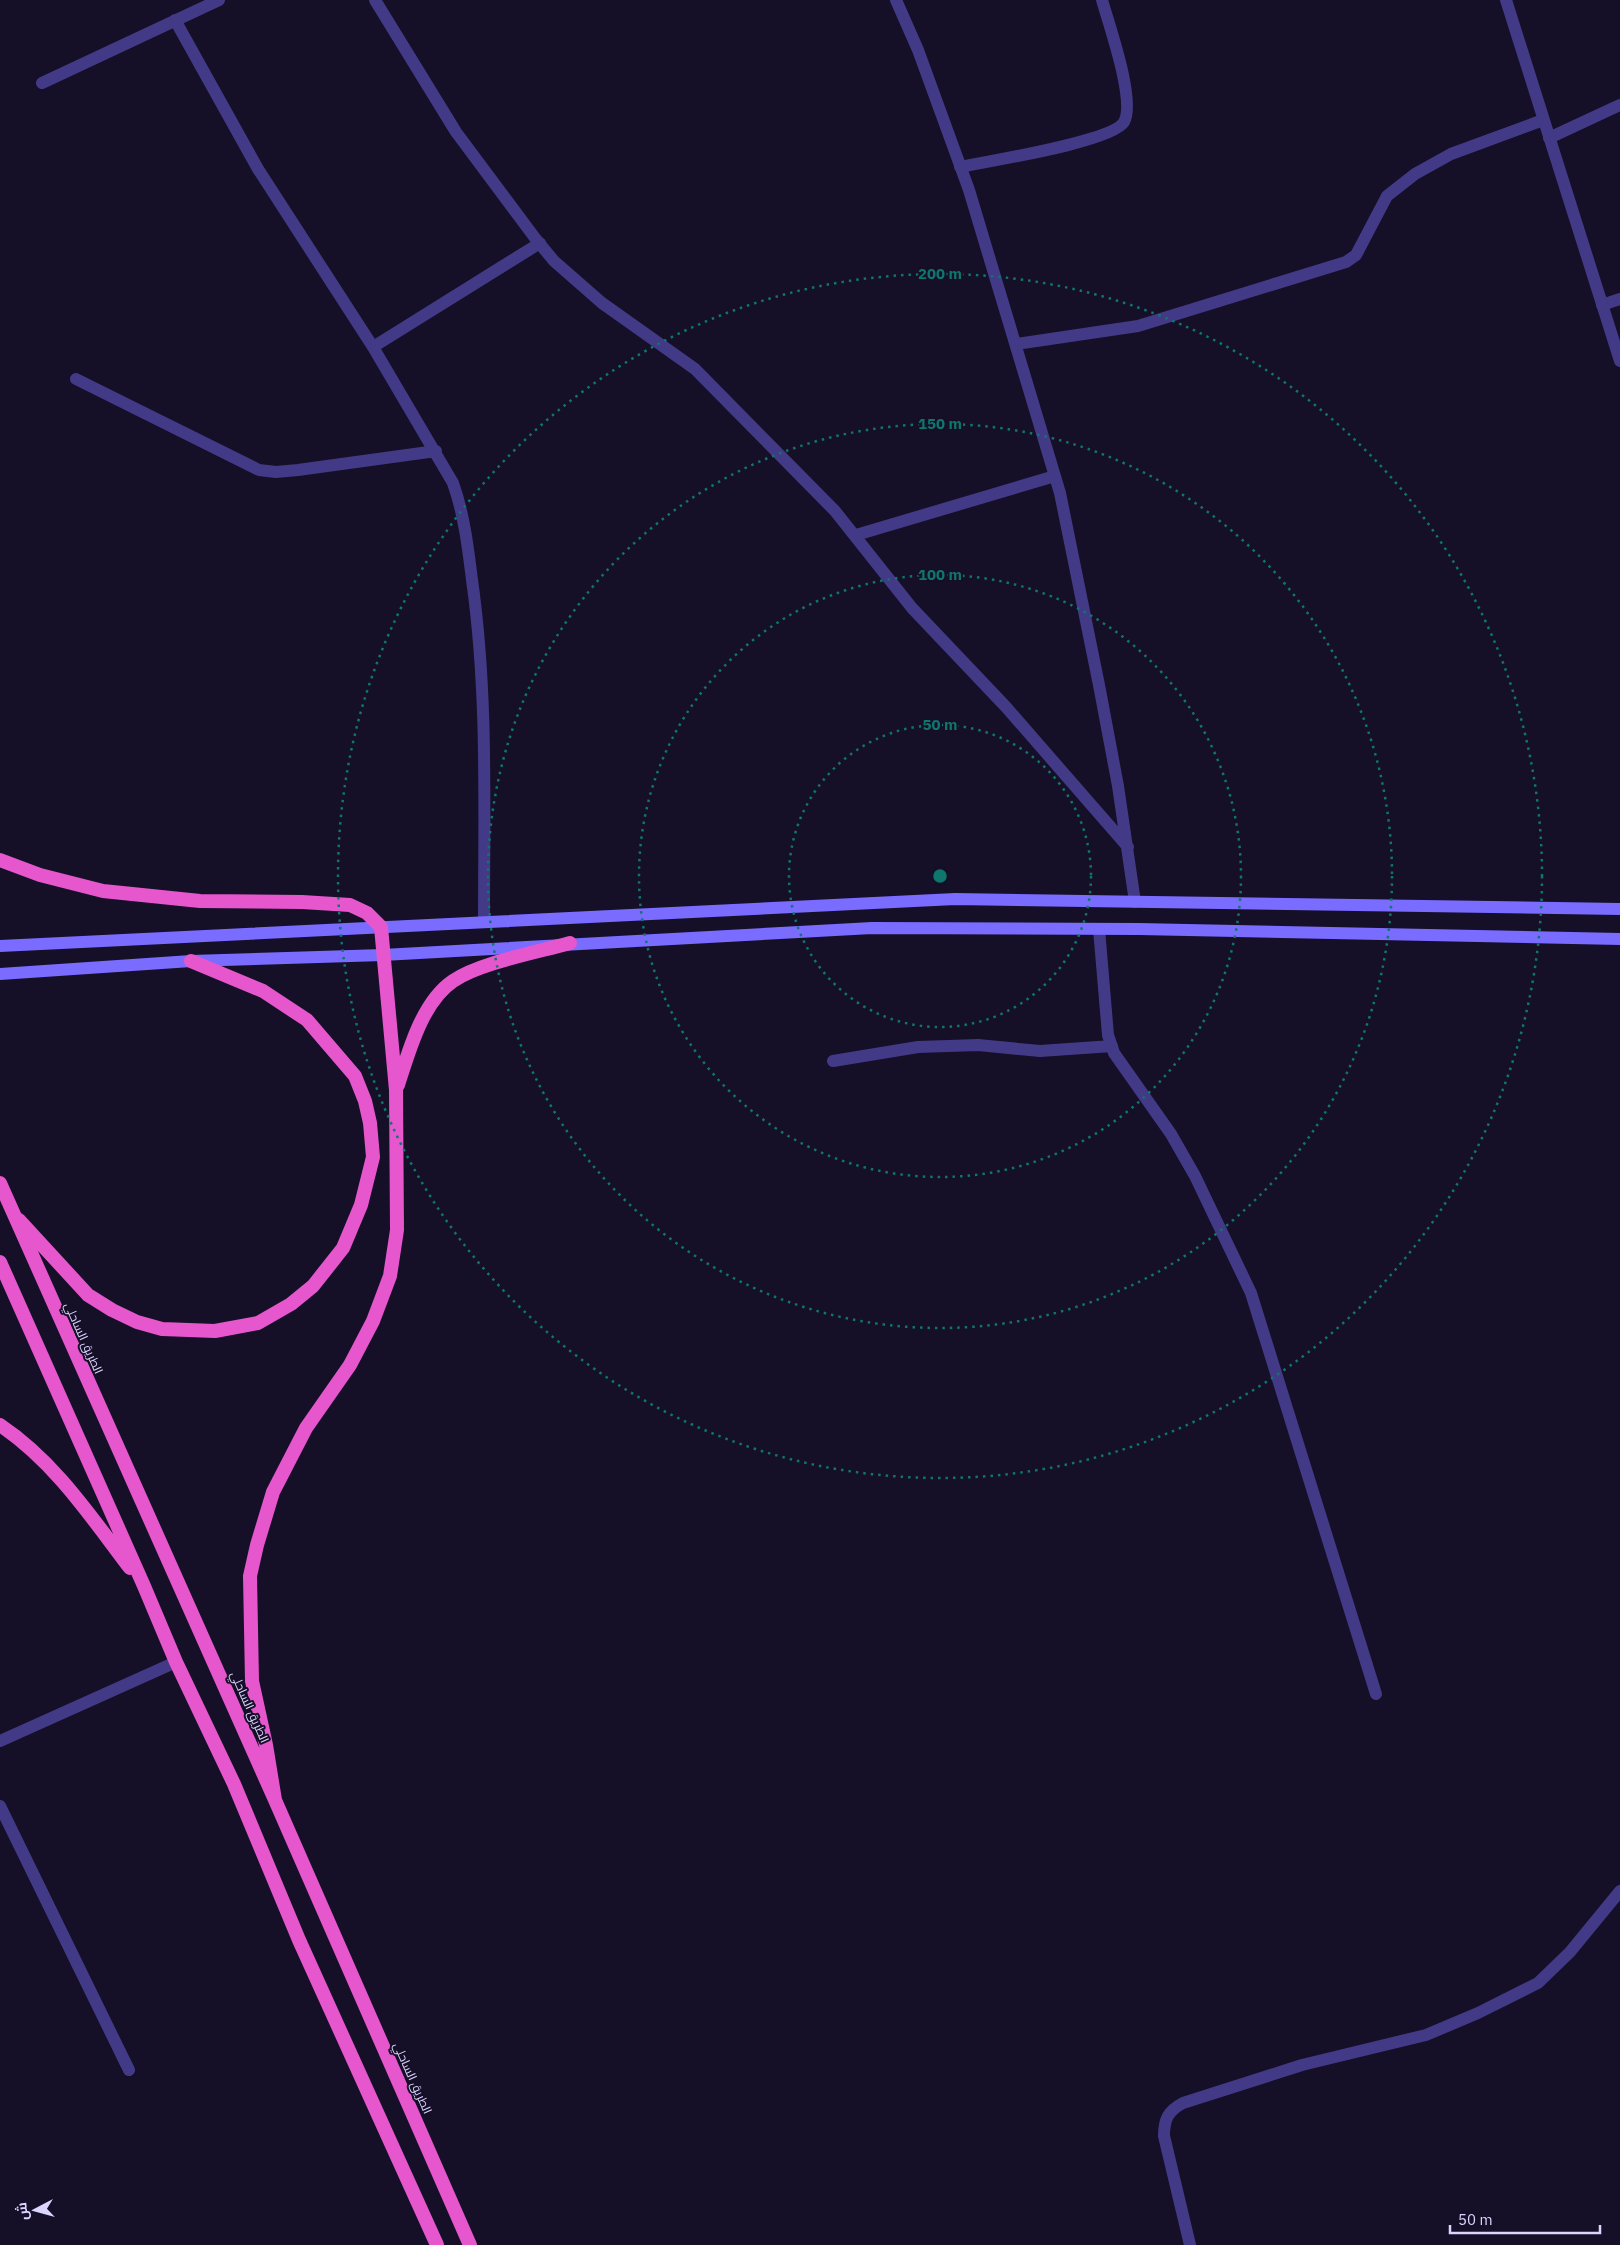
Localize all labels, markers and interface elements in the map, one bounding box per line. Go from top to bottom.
text: 200 m [918,264,962,283]
text: 150 m [918,414,962,433]
text: 100 m [918,565,962,584]
text: 50 m [923,715,957,734]
centre of rings [931,867,949,885]
street label: الطريق الساحلي [59,1300,106,1377]
street label: الطريق الساحلي [225,1669,272,1746]
street label: الطريق الساحلي [388,2040,435,2117]
north arrow [10,2185,60,2235]
text: ش [12,2201,32,2221]
scale bar [1450,2202,1600,2234]
text: 50 m [1458,2210,1493,2229]

